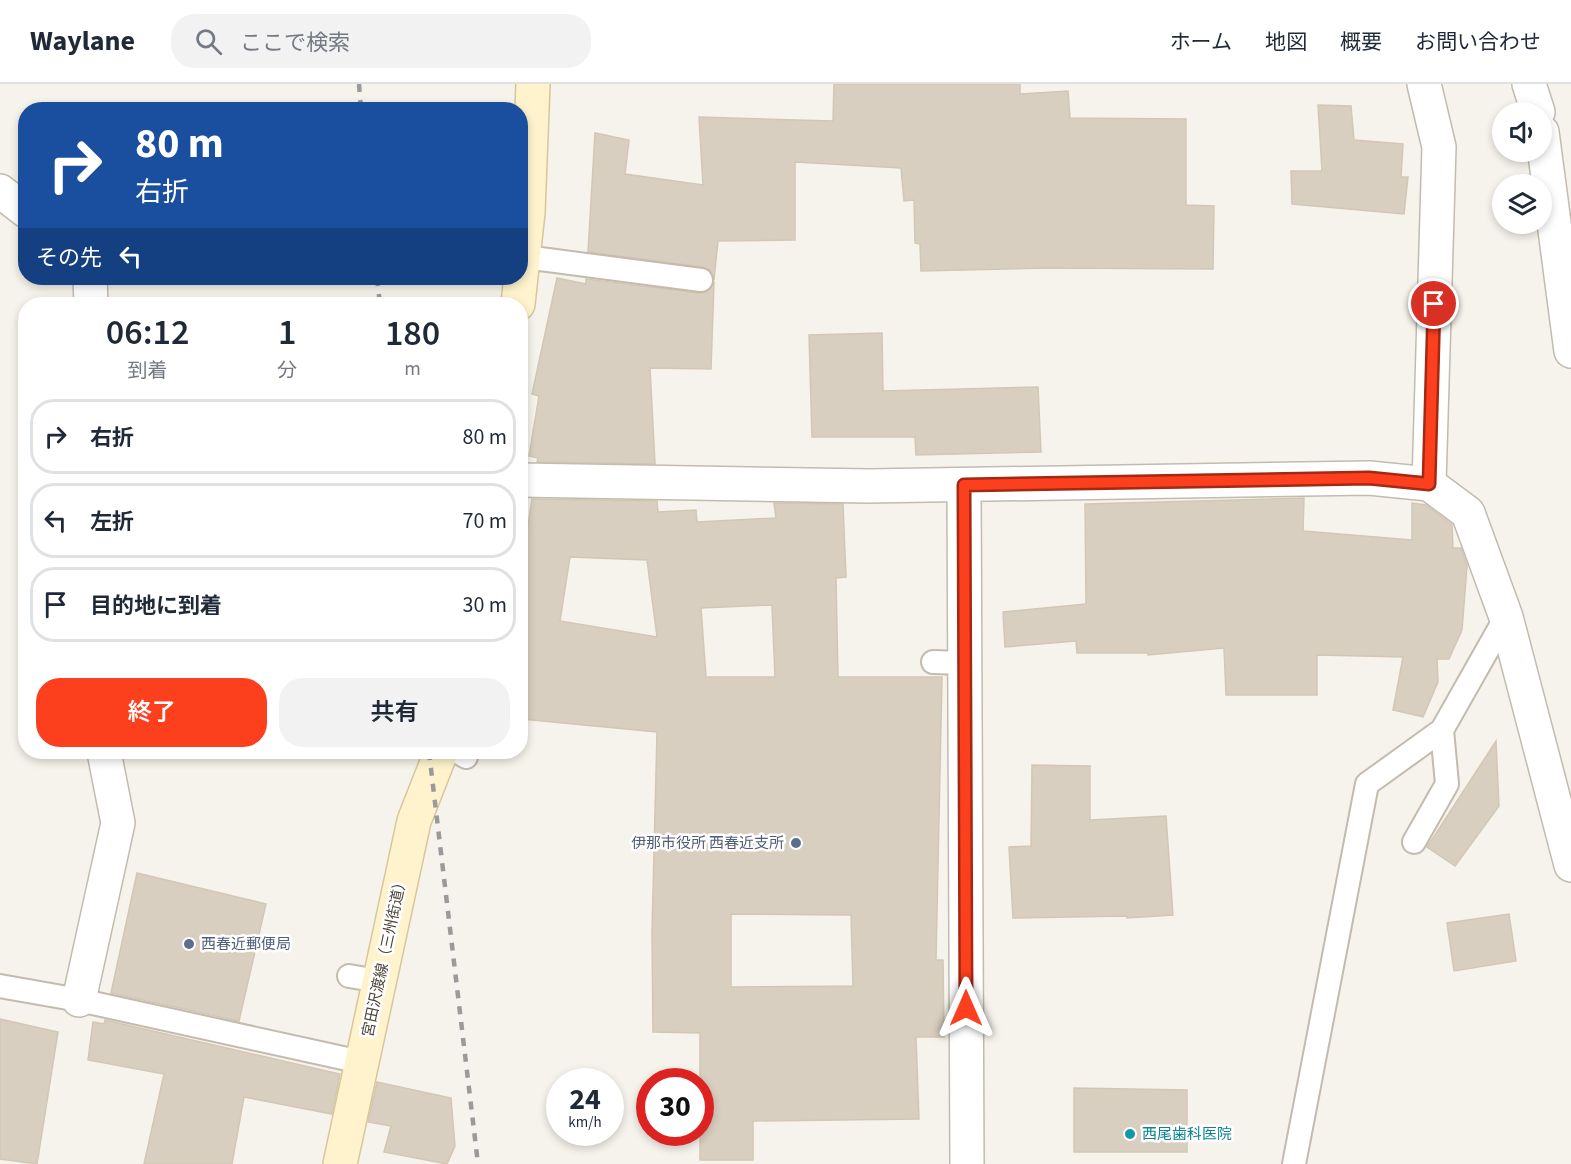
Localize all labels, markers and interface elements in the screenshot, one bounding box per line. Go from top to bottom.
search box [171,14,591,68]
text: Waylane [30,21,135,61]
icon: search [192,25,225,58]
text: ここで検索 [240,27,350,59]
text: ホーム [1170,27,1232,57]
text: 地図 [1265,27,1307,57]
text: 概要 [1340,27,1382,57]
text: お問い合わせ [1415,27,1541,57]
map controls [1492,102,1552,234]
button: sound [1492,102,1552,162]
text: 80 m [135,114,224,174]
icon: right [36,126,114,204]
text: 右折 [135,173,189,212]
button: layers [1492,174,1552,234]
icon: left [114,240,147,273]
text: その先 [36,242,102,274]
pin [1408,278,1459,329]
icon: arrive [1417,287,1450,320]
text: 06:12 [106,307,189,358]
text: 1 [278,307,296,358]
text: 180 [385,308,440,359]
text: m [404,355,421,383]
text: 到着 [128,357,168,385]
text: 分 [277,357,297,385]
icon: right [39,420,72,453]
text: 80 m [462,421,507,453]
text: 右折 [90,422,134,454]
icon: left [39,504,72,537]
text: 70 m [462,505,507,537]
text: 左折 [90,506,134,538]
icon: arrive [39,588,72,621]
text: 30 m [462,589,507,621]
text: 目的地に到着 [90,590,222,622]
button: 終了 [36,678,267,747]
button: 共有 [279,678,510,747]
place label: 伊那市役所 西春近支所 [631,833,784,854]
marker: 伊那市役所 西春近支所 [789,836,803,850]
street label: 宮田沢渡線（三州街道） [358,873,412,1039]
place label: 西春近郵便局 [201,934,291,955]
marker: 西春近郵便局 [182,937,196,951]
position arrow [934,976,998,1040]
speed limit sign: 30 [636,1068,714,1146]
text: 24 [569,1078,601,1121]
text: km/h [568,1112,602,1133]
place label: 西尾歯科医院 [1142,1124,1232,1145]
marker: 西尾歯科医院 [1123,1127,1137,1141]

